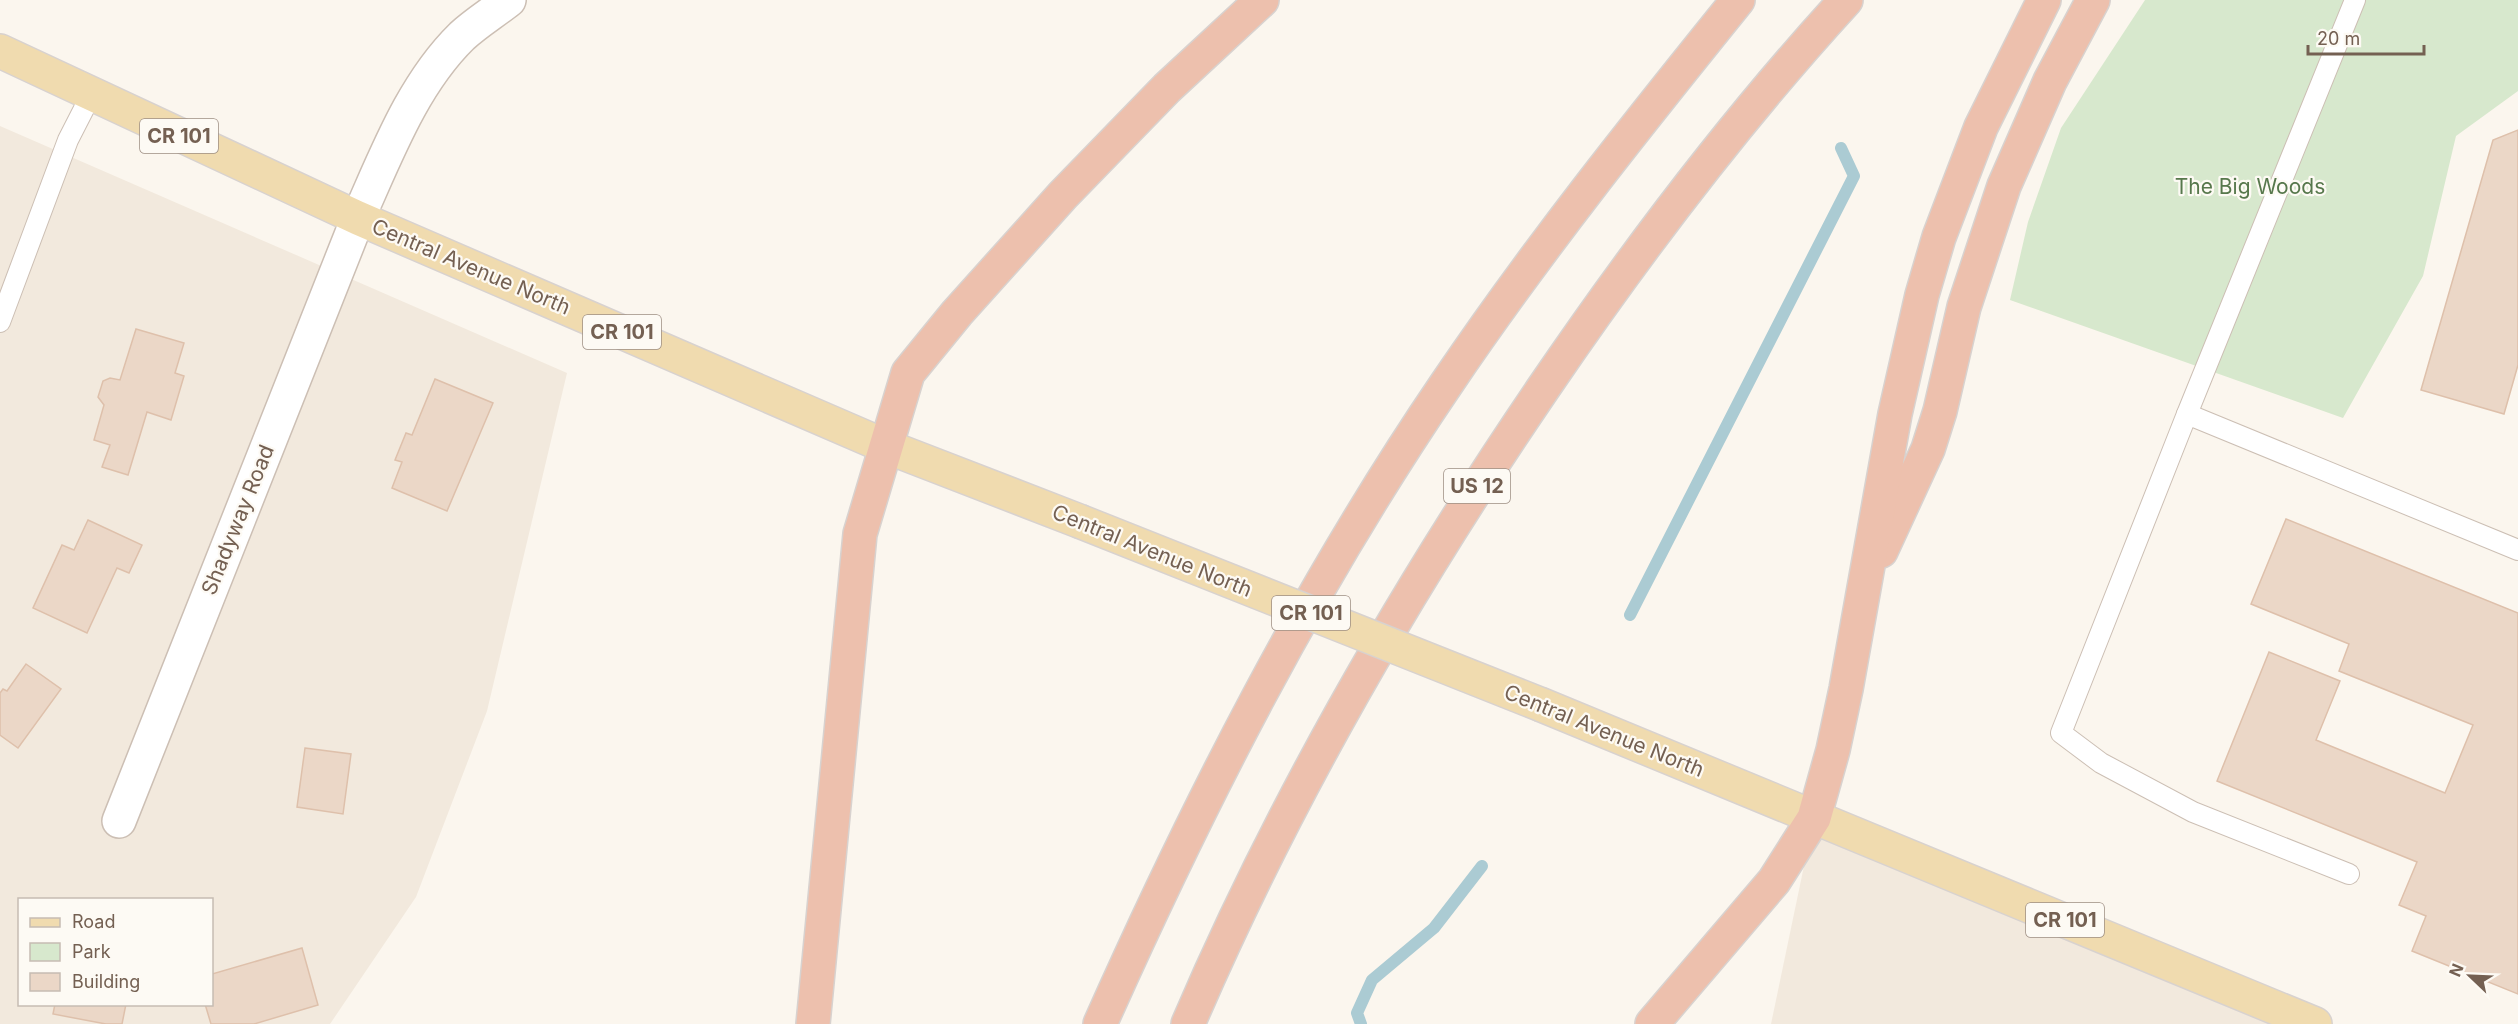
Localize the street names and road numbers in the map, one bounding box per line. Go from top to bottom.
road number: CR 101 [140,119,218,153]
street label: Central Avenue North [368,213,574,320]
road number: CR 101 [583,315,661,349]
street label: Shadyway Road [196,441,279,598]
road number: US 12 [1444,469,1510,503]
street label: Central Avenue North [1049,499,1256,602]
road number: CR 101 [1272,596,1350,630]
street label: Central Avenue North [1501,679,1708,782]
road number: CR 101 [2026,903,2104,937]

